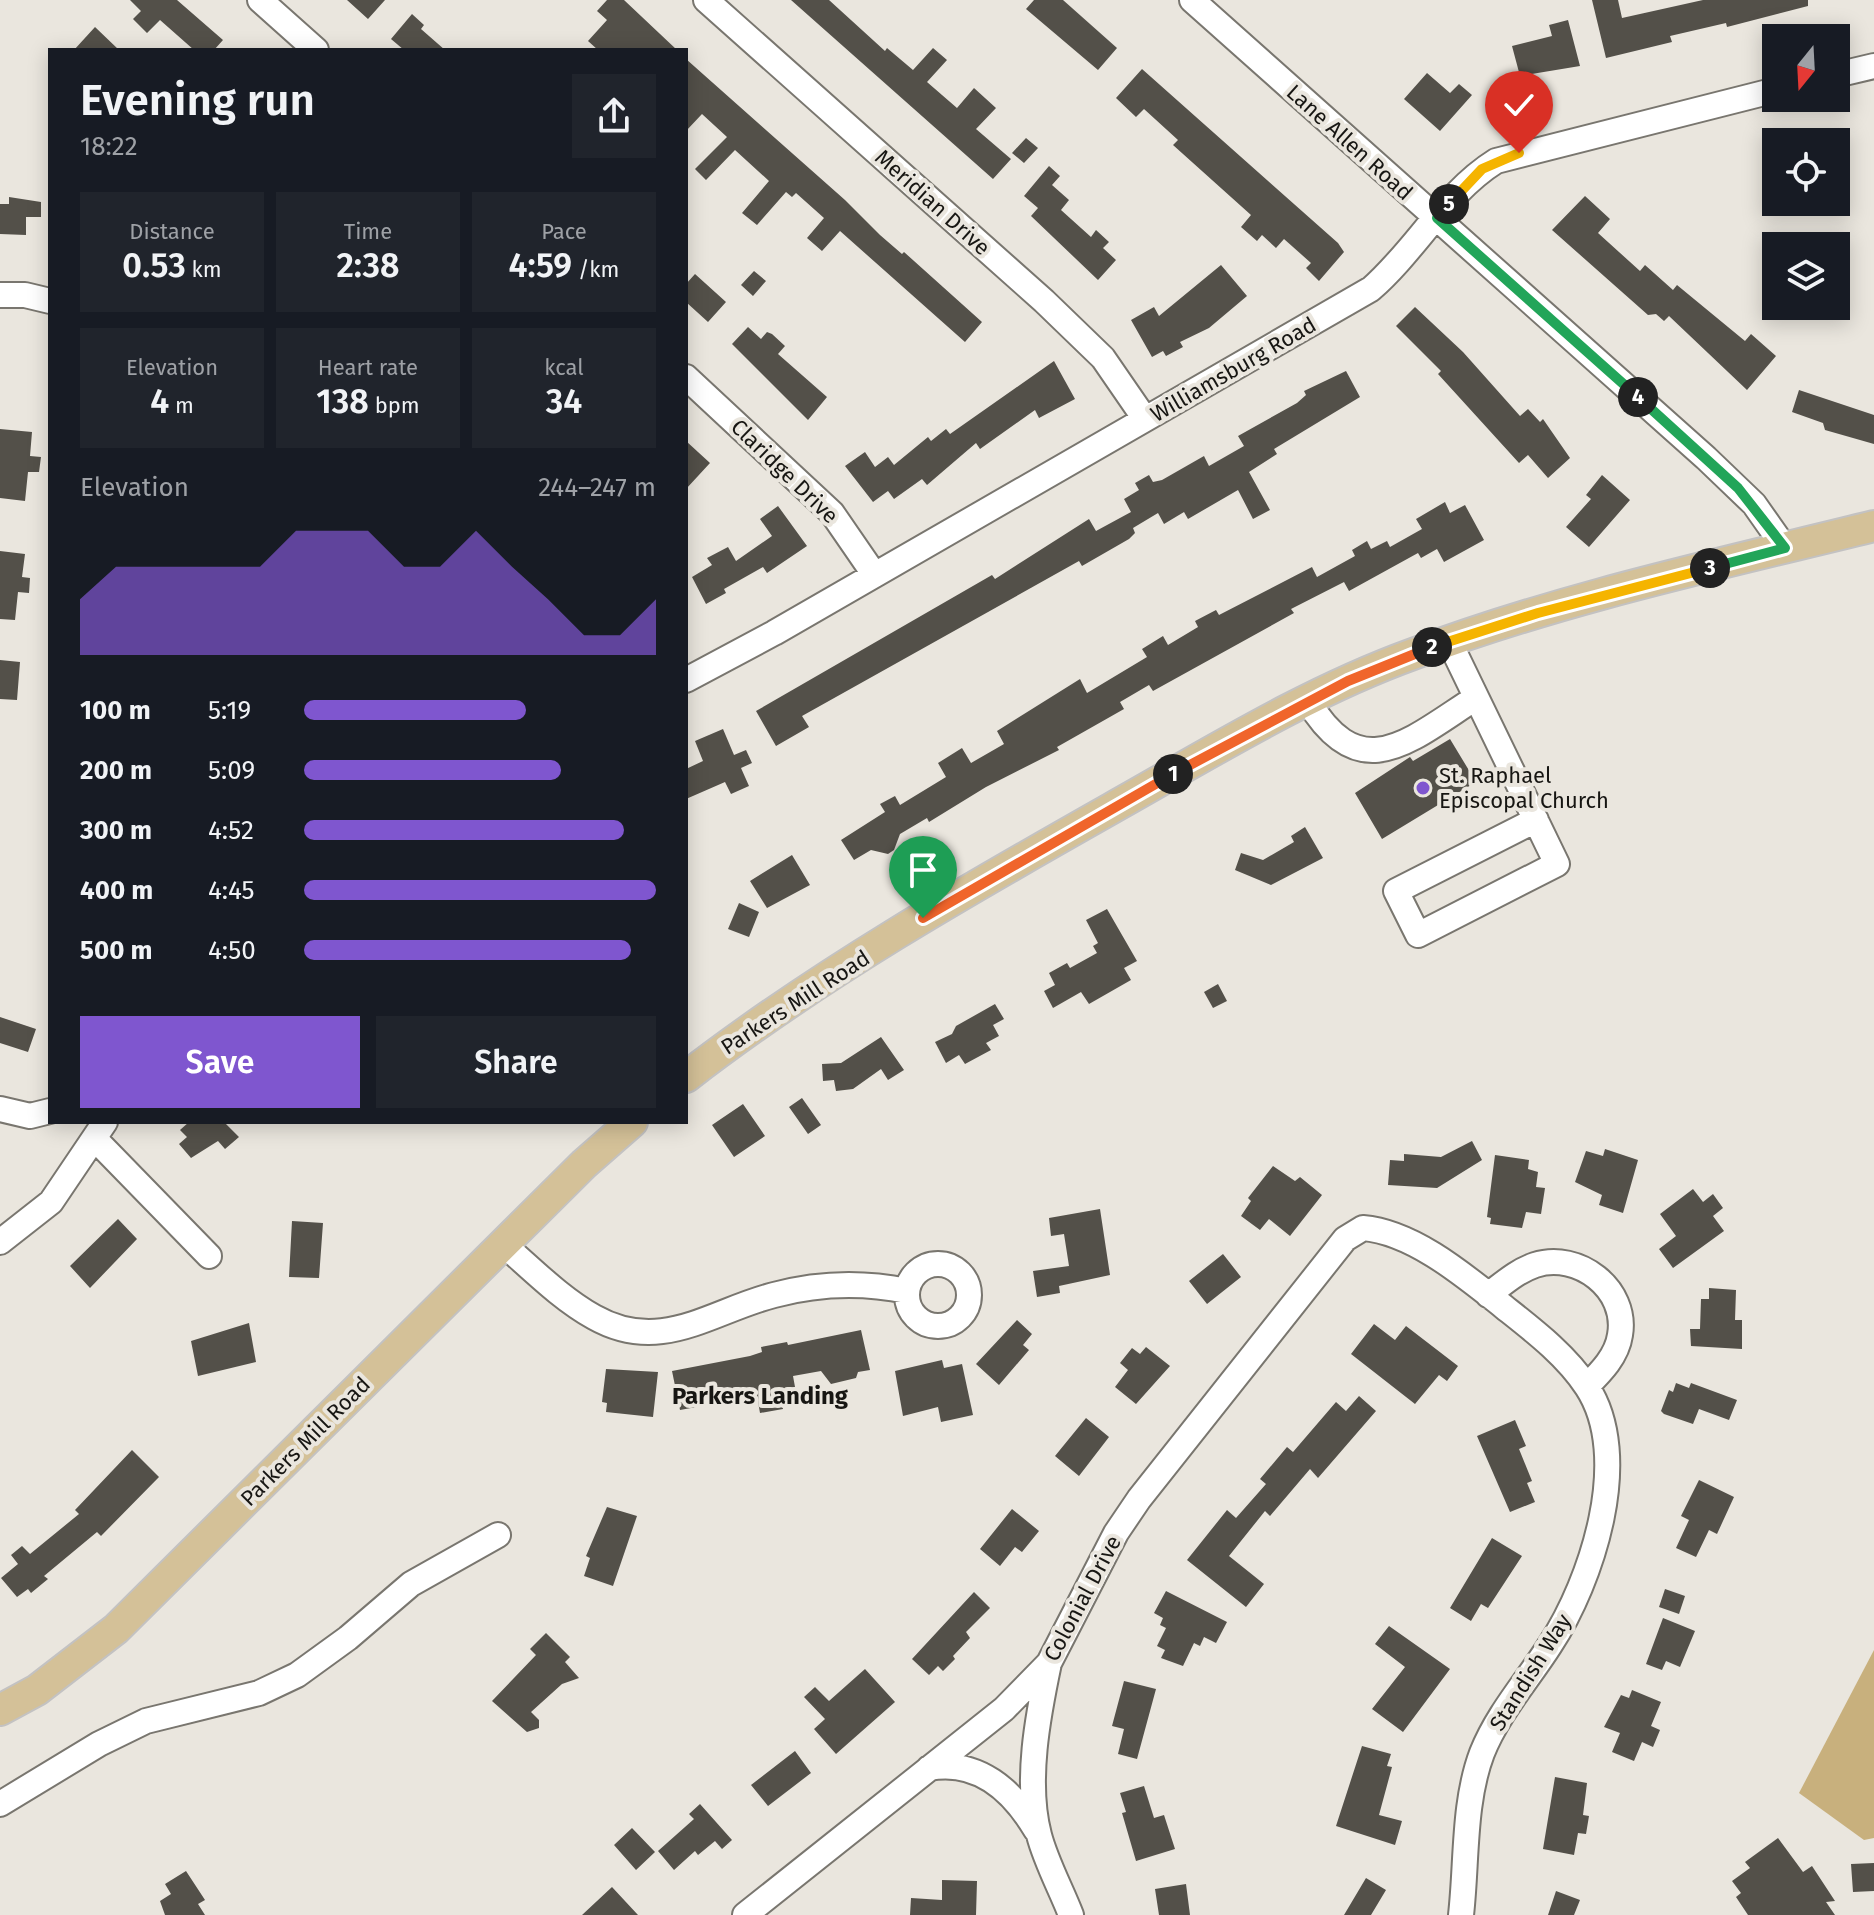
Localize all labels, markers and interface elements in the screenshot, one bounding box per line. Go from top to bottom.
north arrow [1762,24,1850,112]
map controls [1762,24,1850,320]
pin [1485,71,1553,153]
text: Evening run [80,74,315,127]
button: share [572,74,656,158]
street label: Lane Allen Road [1281,79,1418,206]
icon: check [1497,83,1541,127]
button: locate [1762,128,1850,216]
text: 18:22 [80,131,138,162]
street label: Meridian Drive [870,144,996,261]
pin: 5 [1429,184,1469,224]
text: 5 [1443,190,1455,217]
text: Distance [129,218,215,245]
text: Time [344,218,392,245]
text: Pace [541,218,587,245]
button: layers [1762,232,1850,320]
text: 0.53 [122,245,186,286]
text: 2:38 [336,245,400,286]
text: 4:59 [509,245,572,286]
text: km [186,256,222,283]
text: /km [572,256,619,283]
street label: Williamsburg Road [1146,311,1321,428]
text: Elevation [126,354,218,381]
text: Heart rate [318,354,418,381]
text: kcal [544,354,584,381]
pin: 4 [1618,377,1658,417]
text: 4 [150,381,169,422]
text: 138 [316,381,369,422]
text: 34 [546,381,582,422]
text: 4 [1632,383,1644,410]
text: m [169,392,194,419]
text: bpm [369,392,420,419]
street label: Claridge Drive [725,413,844,529]
text: Elevation [80,472,189,503]
text: 244–247 m [538,472,656,503]
pin: 3 [1690,548,1730,588]
text: 3 [1704,554,1716,581]
pin: 2 [1412,627,1452,667]
text: 2 [1426,633,1438,660]
text: 100 m [80,695,151,726]
text: 5:19 [208,695,251,726]
pin: 1 [1153,754,1193,794]
text: 200 m [80,755,152,786]
text: 5:09 [208,755,255,786]
text: 1 [1168,760,1178,787]
place label: St. Raphael Episcopal Church [1439,762,1609,814]
marker: St. Raphael Episcopal Church [1414,779,1432,797]
text: 300 m [80,815,152,846]
text: 4:52 [208,815,254,846]
pin [889,836,957,918]
icon: arrive [901,848,945,892]
text: 400 m [80,875,153,906]
text: 4:45 [208,875,255,906]
text: 500 m [80,935,153,966]
text: 4:50 [208,935,256,966]
street label: Parkers Mill Road [716,944,875,1061]
button: Save [80,1016,360,1108]
button: Share [376,1016,656,1108]
street label: Parkers Mill Road [235,1371,376,1512]
district label: Parkers Landing [672,1382,849,1410]
street label: Colonial Drive [1038,1531,1127,1666]
street label: Standish Way [1484,1609,1577,1736]

